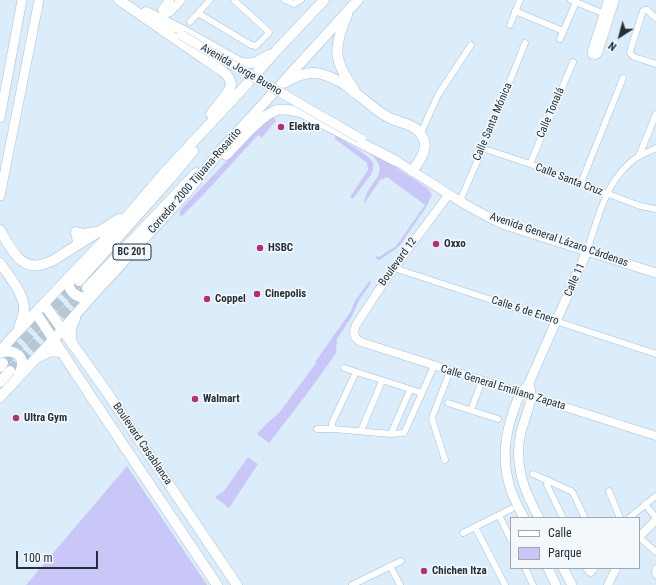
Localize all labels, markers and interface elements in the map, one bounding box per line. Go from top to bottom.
north arrow [600,16,640,56]
text: N [606,39,619,53]
street label: Avenida Jorge Bueno [198,41,284,99]
street label: Calle Santa Mónica [471,81,515,163]
street label: Calle Tonalá [535,86,567,140]
place label: Elektra [289,120,320,134]
marker: Elektra [276,122,286,132]
street label: Corredor 2000 Tijuana-Rosarito [146,126,244,236]
street label: Calle Santa Cruz [533,161,605,199]
street label: Avenida General Lázaro Cárdenas [488,210,630,270]
street label: Boulevard 12 [376,235,420,289]
place label: Oxxo [444,237,466,251]
marker: Oxxo [431,239,441,249]
place label: HSBC [268,241,293,255]
marker: HSBC [255,243,265,253]
road number: BC 201 [113,244,151,260]
street label: Calle 11 [562,261,588,299]
place label: Cinepolis [265,287,306,301]
marker: Cinepolis [252,289,262,299]
place label: Coppel [215,292,246,306]
marker: Coppel [202,294,212,304]
street label: Calle 6 de Enero [490,294,560,328]
street label: Calle General Emiliano Zapata [439,363,567,413]
place label: Walmart [203,392,240,406]
marker: Walmart [190,394,200,404]
street label: Boulevard Casablanca [110,400,174,488]
place label: Ultra Gym [24,411,67,425]
marker: Ultra Gym [11,413,21,423]
legend [510,517,640,569]
text: Calle [548,526,572,540]
scale bar [18,543,100,569]
text: Parque [548,546,581,560]
text: 100 m [23,551,53,565]
place label: Chichen Itza [432,564,487,578]
marker: Chichen Itza [419,566,429,576]

